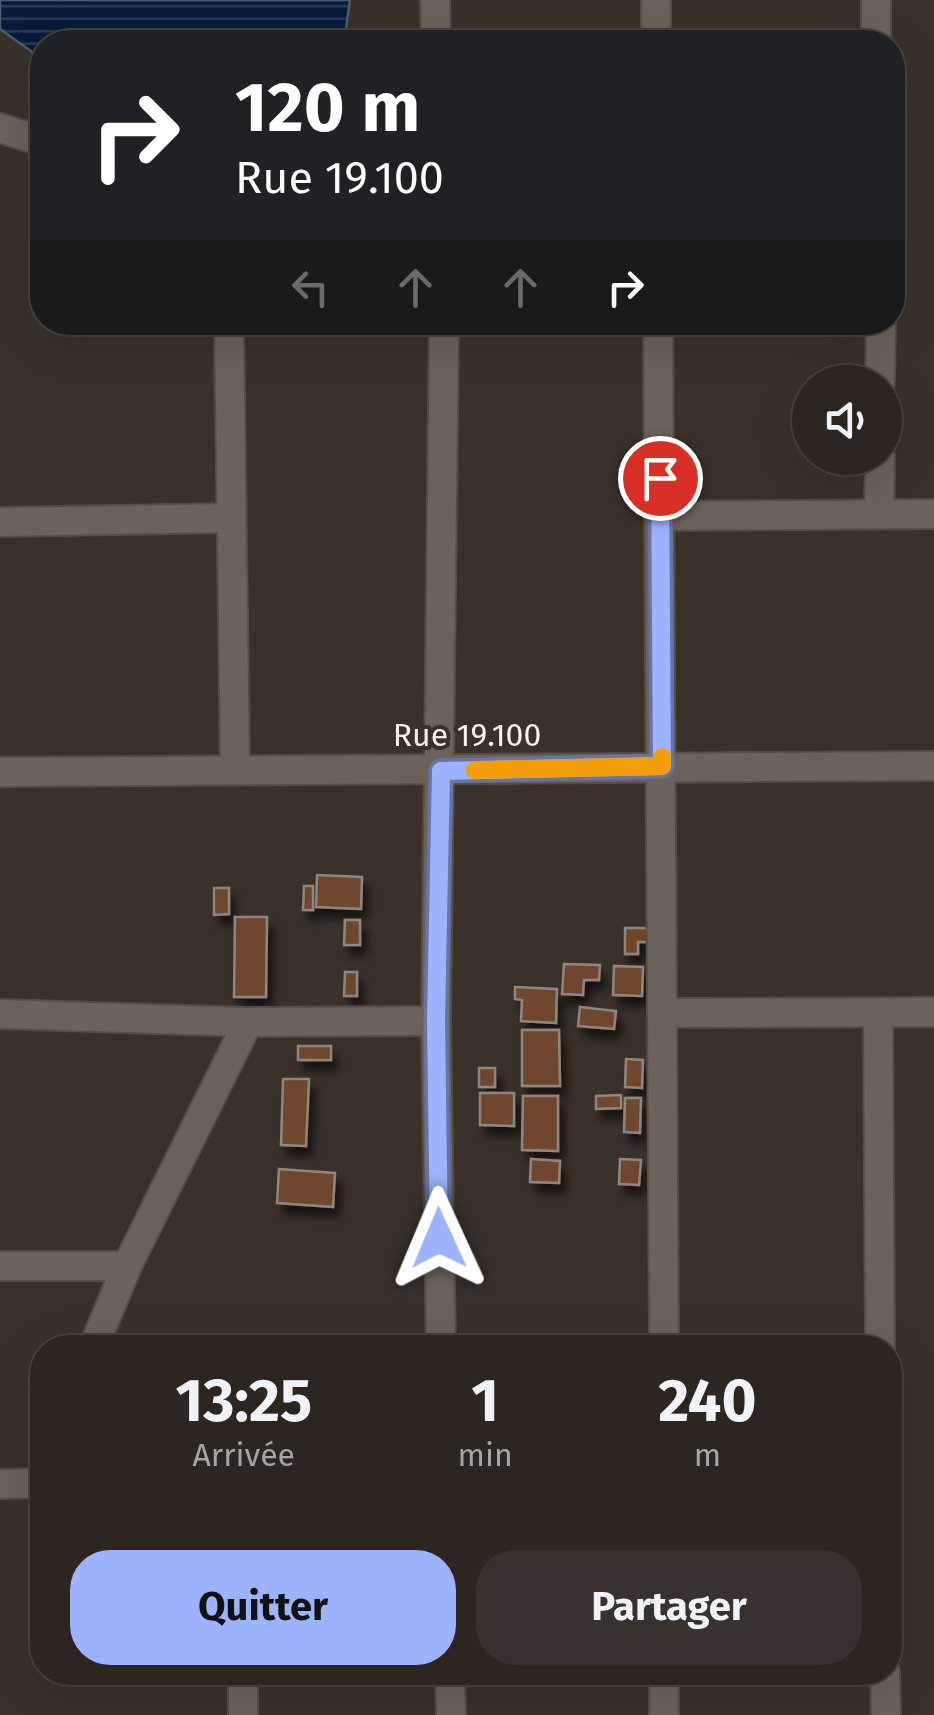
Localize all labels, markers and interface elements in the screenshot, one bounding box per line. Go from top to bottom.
text: 120 m [235,66,420,150]
icon: right [70,70,200,200]
text: Rue 19.100 [235,151,444,205]
icon: left [283,260,338,315]
icon: ahead [388,260,443,315]
icon: ahead [493,260,548,315]
icon: right [598,260,653,315]
map controls [792,365,902,475]
button: sound [792,365,902,475]
pin [618,436,703,521]
icon: arrive [633,451,688,506]
street label: Rue 19.100 [393,716,541,754]
position arrow [387,1186,491,1290]
text: 13:25 [175,1365,312,1437]
text: 1 [471,1365,499,1437]
text: 240 [658,1365,757,1437]
text: Arrivée [193,1436,295,1474]
text: min [458,1436,513,1474]
text: m [694,1436,721,1474]
button: Quitter [70,1550,456,1665]
button: Partager [476,1550,862,1665]

